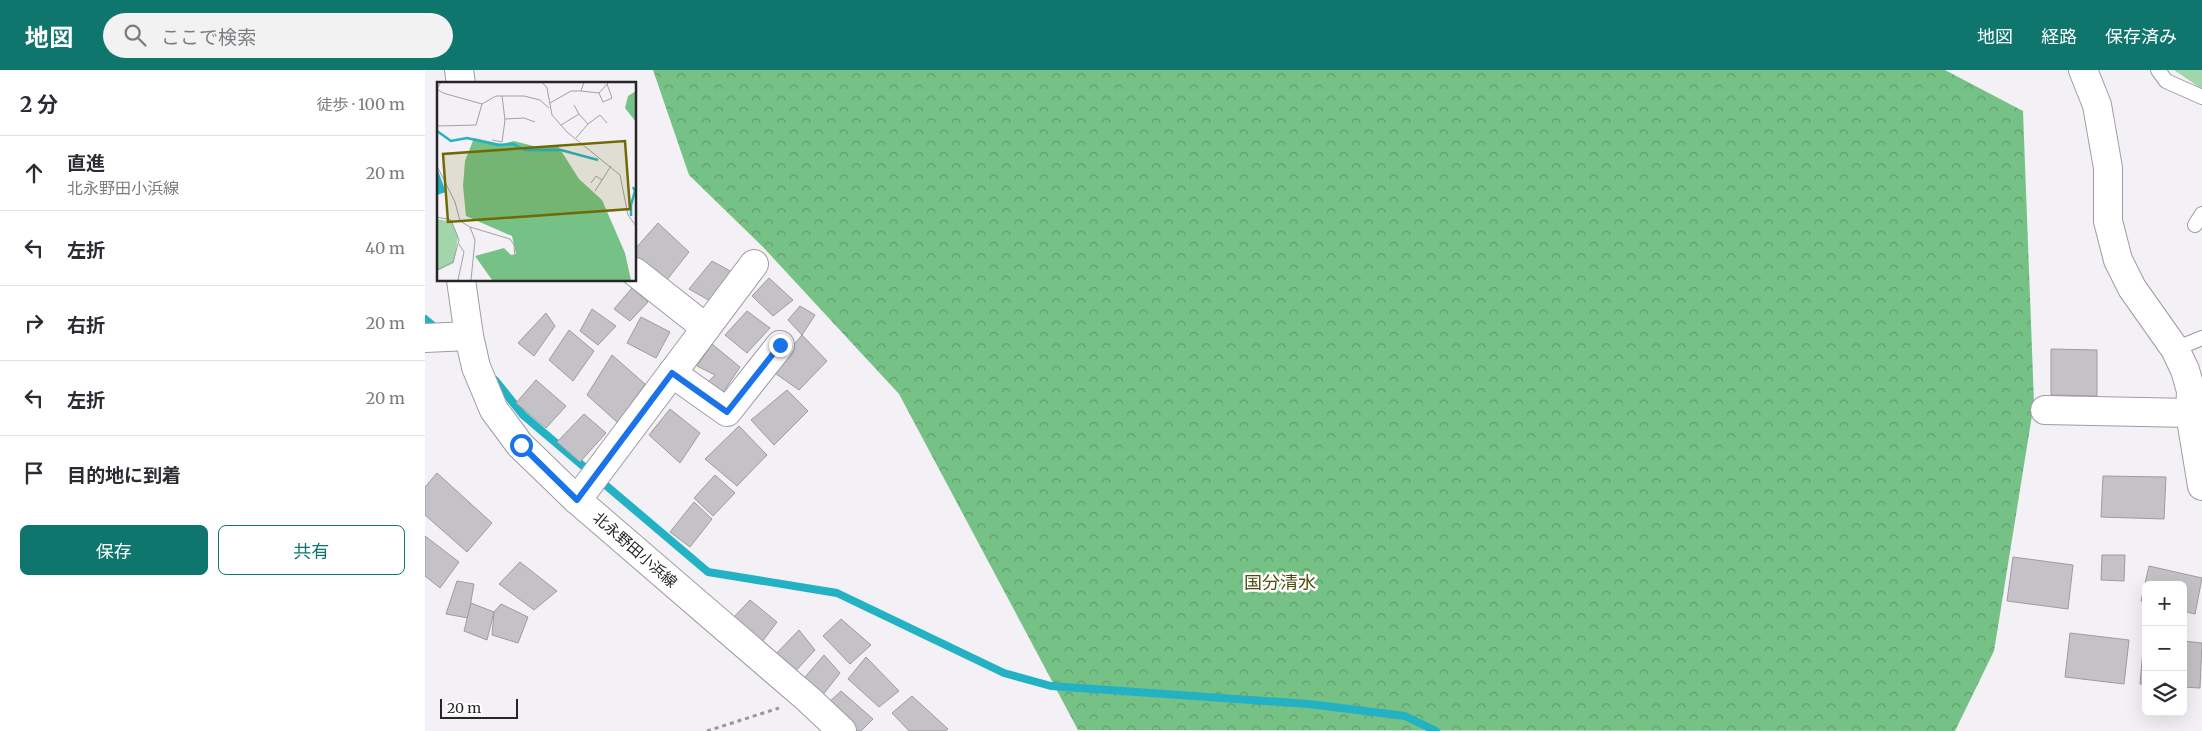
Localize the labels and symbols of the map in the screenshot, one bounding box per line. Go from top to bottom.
inset map [437,82,636,281]
route end [769,334,792,357]
route start [510,434,533,457]
street label: 北永野田小浜線 [589,508,681,591]
district label: 国分清水 [1244,571,1316,594]
scale bar [440,696,517,719]

